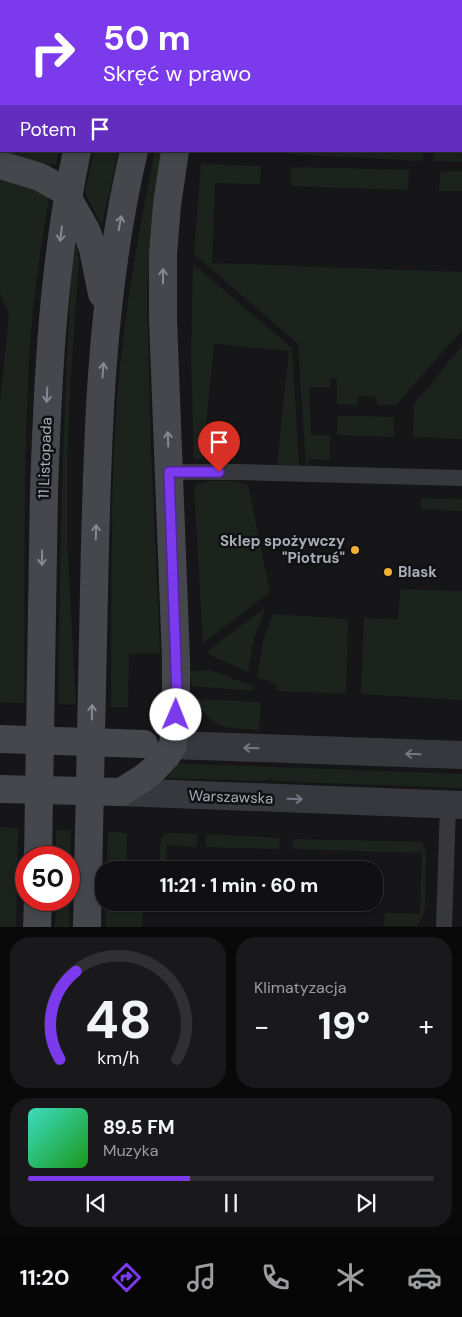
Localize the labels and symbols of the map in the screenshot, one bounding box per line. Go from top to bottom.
one-way arrow [115,215,125,231]
one-way arrow [56,225,66,241]
one-way arrow [158,268,168,284]
one-way arrow [98,362,107,378]
one-way arrow [43,387,52,403]
street label: 11 Listopada [34,417,56,499]
pin [198,421,240,472]
one-way arrow [163,431,172,447]
one-way arrow [91,525,100,541]
place label: Sklep spożywczy "Piotruś" [220,531,345,568]
marker: Sklep spożywczy "Piotruś" [349,544,361,556]
one-way arrow [38,550,47,566]
place label: Blask [398,562,437,582]
marker: Blask [382,566,394,578]
position arrow [149,688,201,740]
one-way arrow [87,704,97,720]
one-way arrow [243,743,259,752]
one-way arrow [406,749,422,758]
street label: Warszawska [188,786,274,808]
one-way arrow [286,794,303,804]
speed limit sign: 50 [15,846,80,911]

